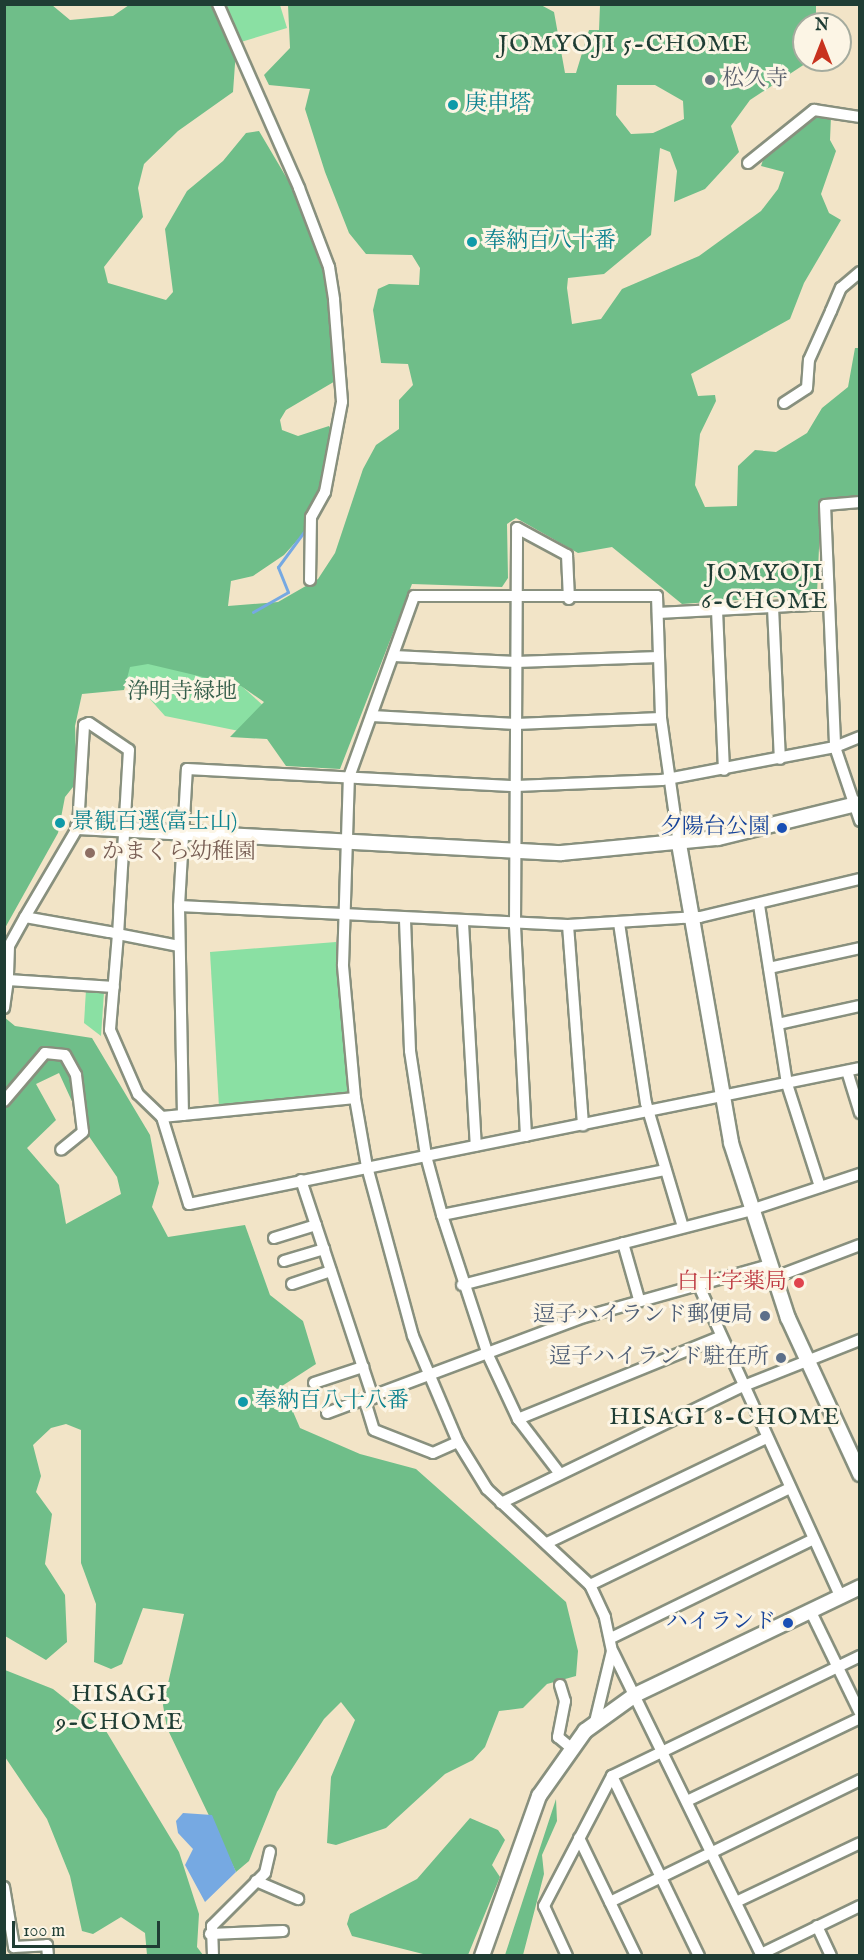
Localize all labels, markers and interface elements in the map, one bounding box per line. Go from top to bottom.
north arrow [792,12,852,72]
text: N [815,16,829,36]
district label: JOMYOJI 5-CHOME [498,31,750,59]
place label: 松久寺 [722,67,788,93]
marker: 松久寺 [703,73,717,87]
place label: 庚申塔 [465,92,531,118]
marker: 庚申塔 [446,98,460,112]
place label: 奉納百八十番 [484,229,616,255]
marker: 奉納百八十番 [465,235,479,249]
district label: JOMYOJI 6-CHOME [701,560,829,616]
park label: 浄明寺緑地 [127,680,237,706]
place label: 景観百選(富士山) [72,810,237,836]
place label: 夕陽台公園 [660,815,770,841]
marker: 景観百選(富士山) [53,816,67,830]
marker: 夕陽台公園 [775,821,789,835]
place label: かまくら幼稚園 [102,840,256,866]
marker: かまくら幼稚園 [83,846,97,860]
place label: 白十字薬局 [677,1270,787,1296]
marker: 白十字薬局 [792,1276,806,1290]
place label: 逗子ハイランド郵便局 [533,1303,753,1329]
marker: 逗子ハイランド郵便局 [758,1309,772,1323]
place label: 逗子ハイランド駐在所 [549,1345,769,1371]
marker: 逗子ハイランド駐在所 [774,1351,788,1365]
place label: 奉納百八十八番 [255,1389,409,1415]
marker: 奉納百八十八番 [236,1395,250,1409]
district label: HISAGI 8-CHOME [609,1404,841,1432]
place label: ハイランド [666,1610,776,1636]
marker: ハイランド [781,1616,795,1630]
district label: HISAGI 9-CHOME [56,1681,184,1737]
scale bar [15,1909,164,1947]
text: 100 m [23,1920,65,1943]

